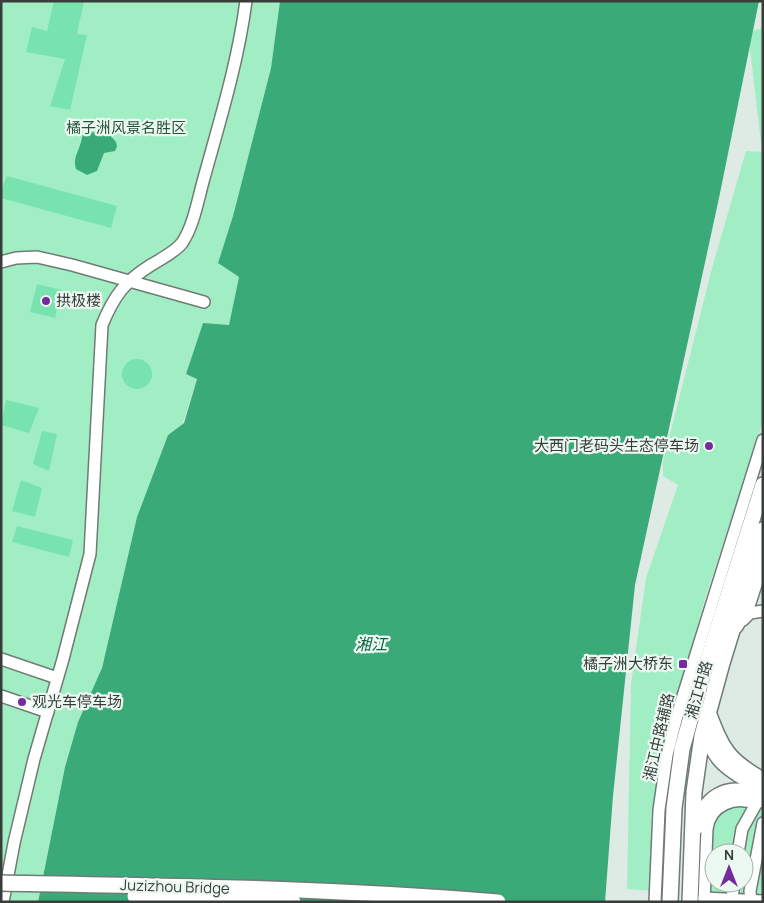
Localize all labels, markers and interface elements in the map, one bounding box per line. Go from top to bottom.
park label: 橘子洲风景名胜区 [66,117,186,138]
place label: 拱极楼 [56,290,101,311]
marker: 拱极楼 [40,295,52,307]
place label: 大西门老码头生态停车场 [534,435,699,456]
marker: 大西门老码头生态停车场 [703,440,715,452]
water label: 湘江 [355,633,389,655]
place label: 橘子洲大桥东 [583,653,673,674]
marker: 橘子洲大桥东 [677,658,689,670]
street label: 湘江中路 [680,658,717,722]
place label: 观光车停车场 [32,691,122,712]
street label: 湘江中路辅路 [638,691,679,783]
marker: 观光车停车场 [16,696,28,708]
north arrow [704,843,754,893]
text: N [724,845,734,864]
street label: Juzizhou Bridge [120,874,230,899]

